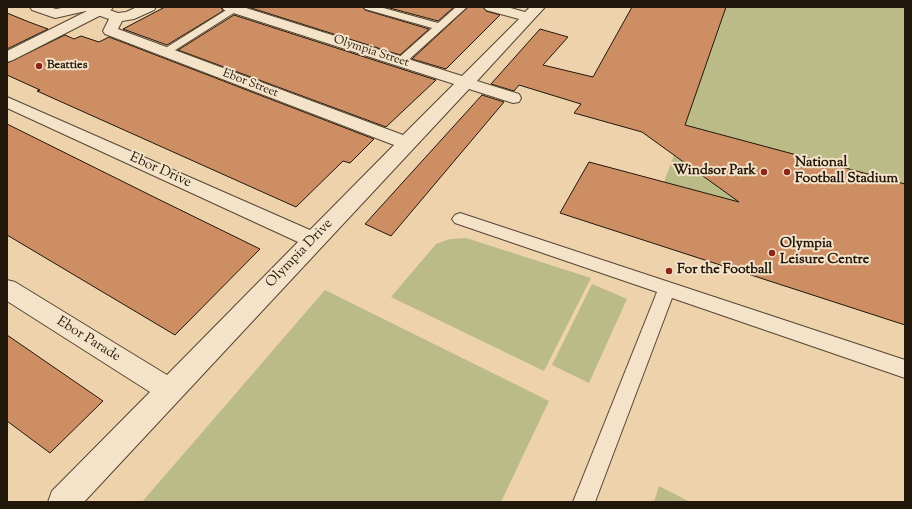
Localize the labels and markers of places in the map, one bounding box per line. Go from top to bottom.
place label: Beatties [47,59,87,73]
marker: Beatties [34,61,44,71]
place label: National Football Stadium [795,156,898,188]
place label: Windsor Park [673,164,756,180]
marker: Windsor Park [759,167,769,177]
marker: National Football Stadium [782,167,792,177]
place label: Olympia Leisure Centre [780,237,869,270]
marker: Olympia Leisure Centre [767,248,777,258]
place label: For the Football [677,263,772,279]
marker: For the Football [664,266,674,276]

